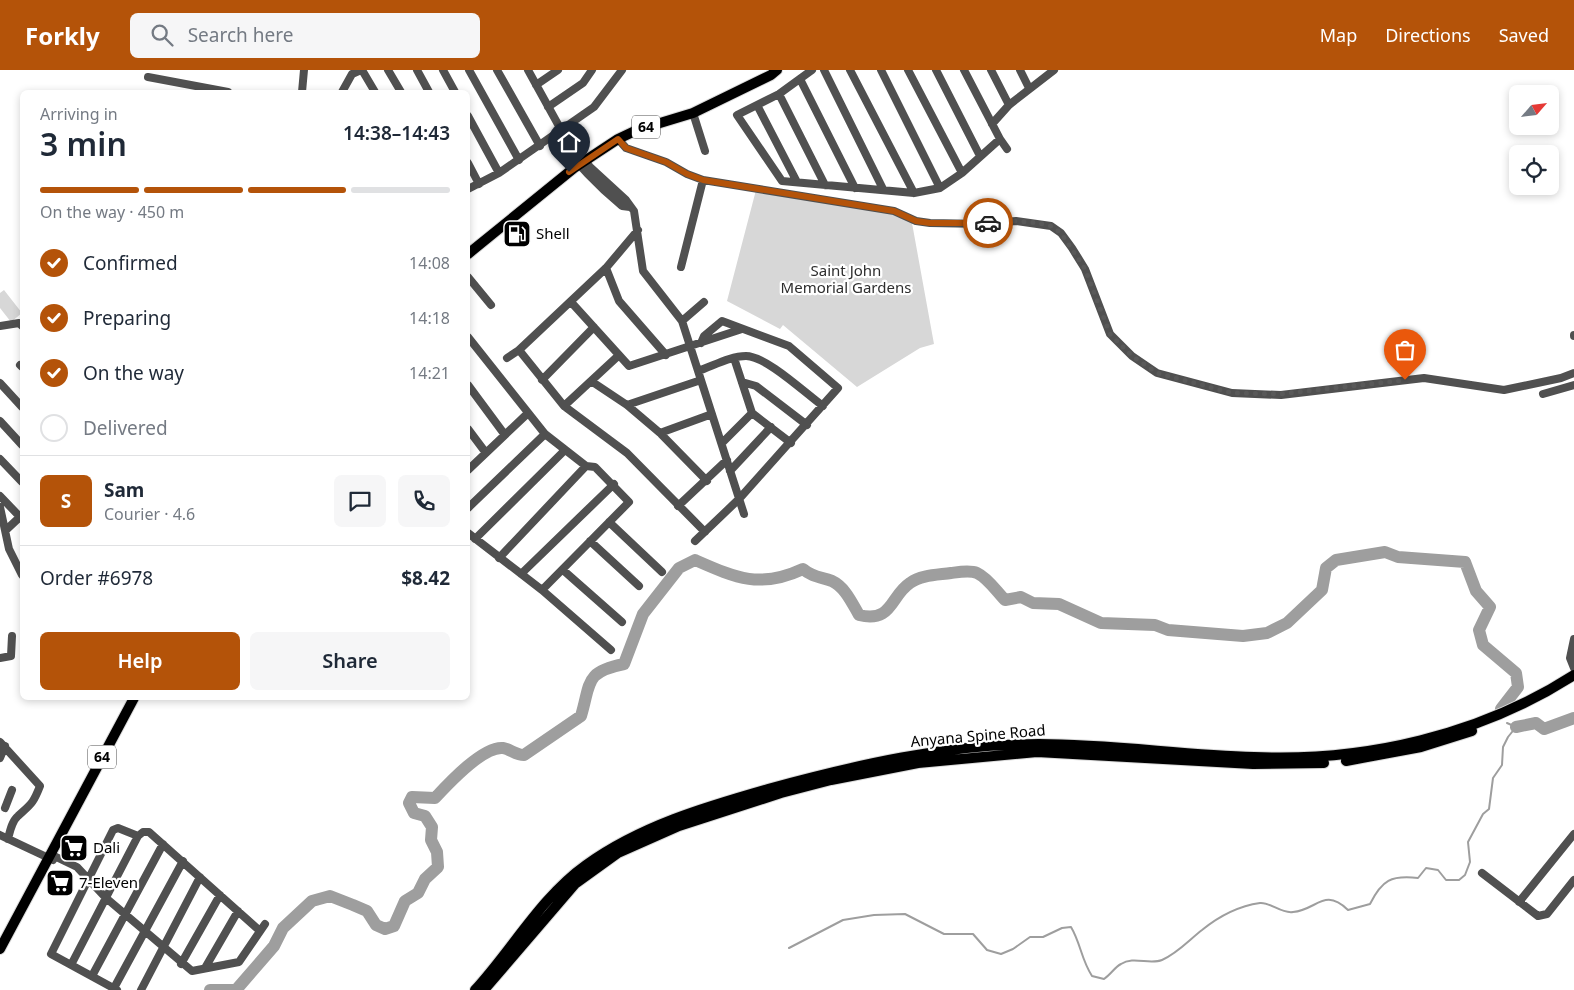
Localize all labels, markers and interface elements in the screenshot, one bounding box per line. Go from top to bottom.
search box [130,13,480,58]
text: Forkly [25,19,100,52]
icon: search [148,21,176,49]
text: Search here [188,22,293,48]
text: Map [1320,23,1357,47]
text: Directions [1385,23,1471,47]
text: Saved [1499,23,1549,47]
north arrow [1509,85,1559,135]
map controls [1509,85,1559,195]
text: Arriving in [40,103,118,125]
road number: 64 [632,116,660,138]
text: 14:38–14:43 [343,120,450,146]
pin [548,121,590,172]
text: 3 min [40,122,127,165]
icon: home [555,128,583,156]
button: locate [1509,145,1559,195]
courier [963,198,1013,248]
text: On the way · 450 m [40,201,184,223]
icon: car [974,209,1002,237]
fuel station icon: Shell [502,219,532,249]
place label: Shell [536,223,570,243]
icon: check [40,249,68,277]
text: Confirmed [83,250,178,276]
text: 14:08 [409,252,450,274]
park label: Saint John Memorial Gardens [781,260,911,297]
icon: check [40,304,68,332]
text: Preparing [83,305,171,331]
text: 14:18 [409,307,450,329]
pin [1384,329,1426,380]
icon: bag [1391,336,1419,364]
icon: check [40,359,68,387]
text: On the way [83,360,184,386]
text: 14:21 [409,362,450,384]
text: Delivered [83,415,168,441]
button: chat [334,475,386,527]
button: phone [398,475,450,527]
text: Sam [104,477,144,503]
text: S [61,488,71,514]
text: Courier · 4.6 [104,503,195,525]
text: Order #6978 [40,565,153,591]
text: $8.42 [401,565,450,591]
button: Help [40,632,240,690]
button: Share [250,632,450,690]
street label: Anyana Spine Road [910,719,1046,751]
road number: 64 [88,746,116,769]
supermarket icon: Dali [59,833,89,863]
place label: Dali [93,837,120,857]
supermarket icon: 7-Eleven [45,868,75,898]
place label: 7-Eleven [79,872,138,892]

